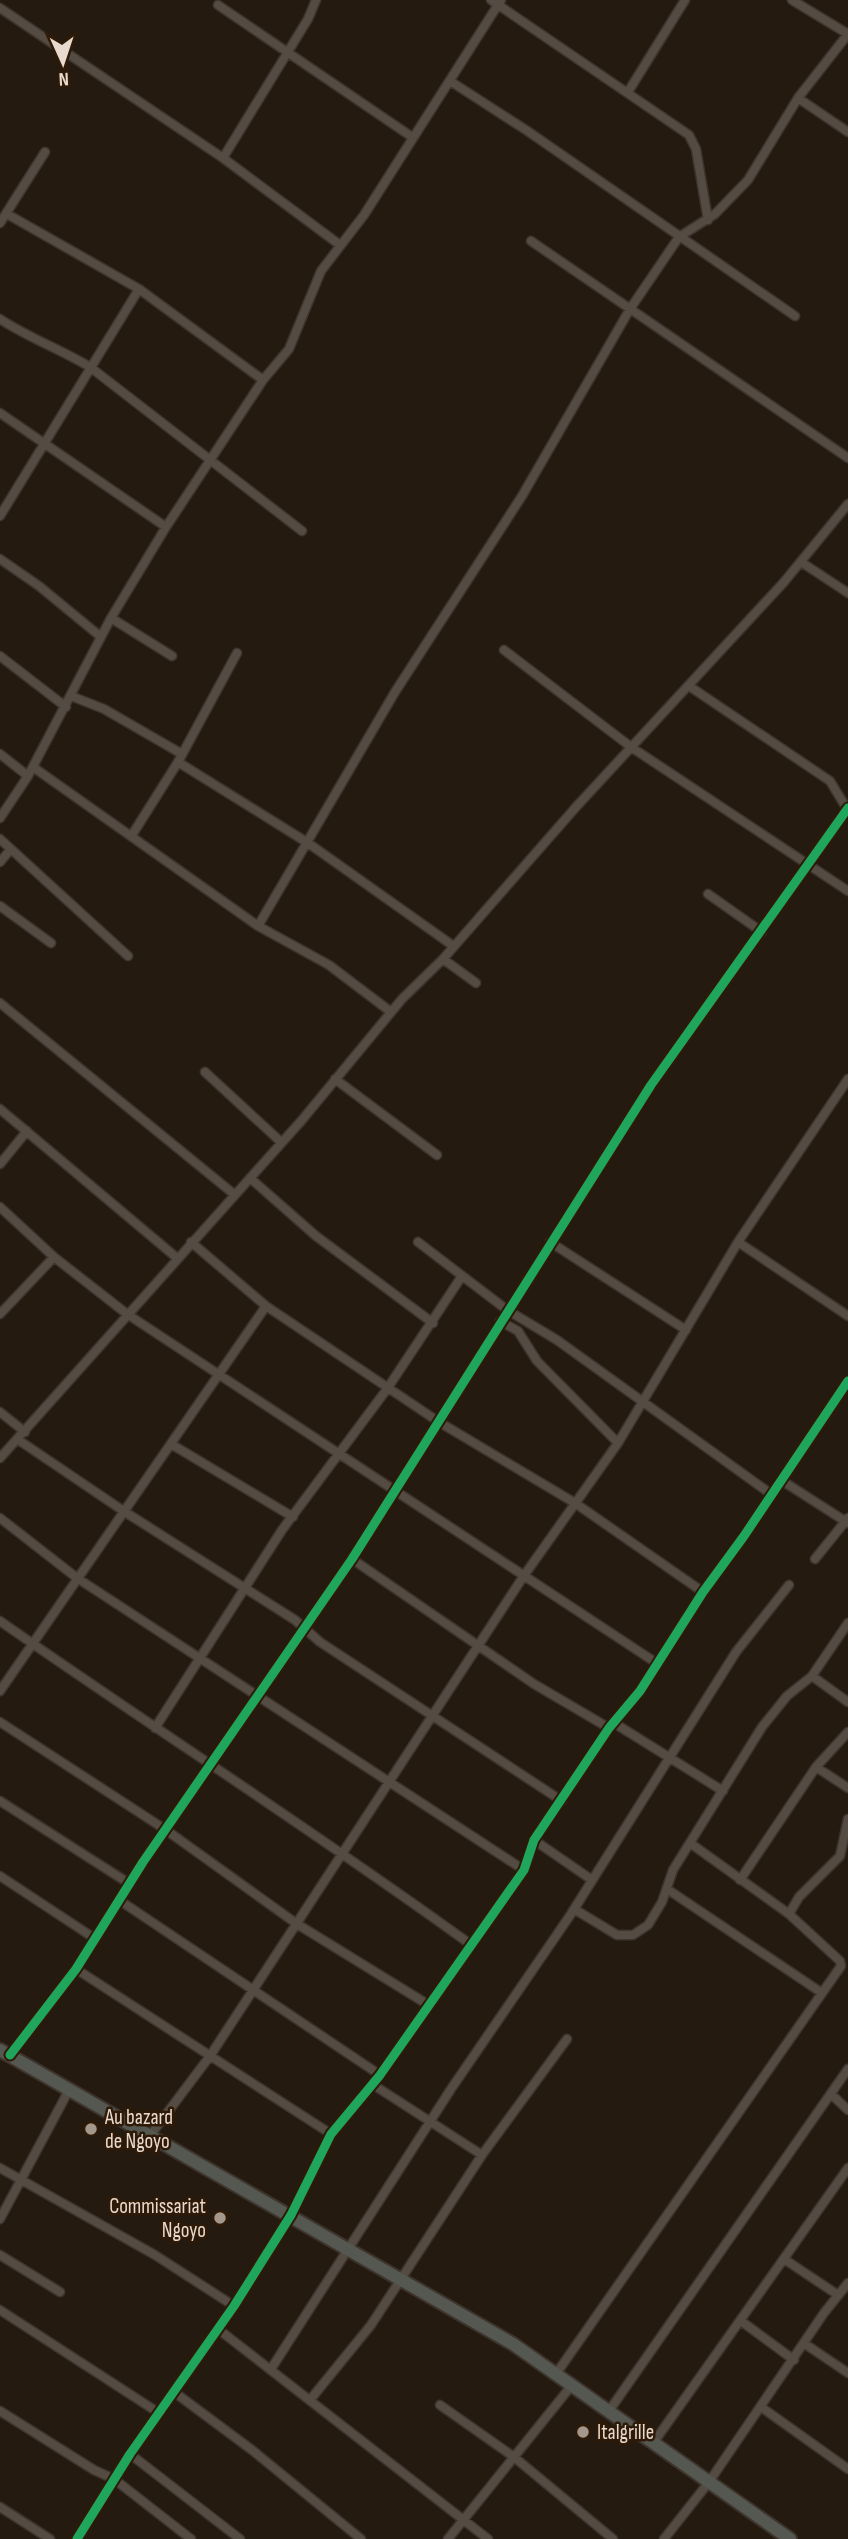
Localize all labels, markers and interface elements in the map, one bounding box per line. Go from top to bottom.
north arrow [28,28,98,98]
text: N [58,67,69,90]
place label: Au bazard de Ngoyo [104,2105,173,2154]
marker: Au bazard de Ngoyo [83,2121,99,2137]
place label: Commissariat Ngoyo [109,2194,206,2243]
marker: Commissariat Ngoyo [212,2210,228,2226]
place label: Italgrille [597,2420,654,2445]
marker: Italgrille [575,2424,591,2440]

